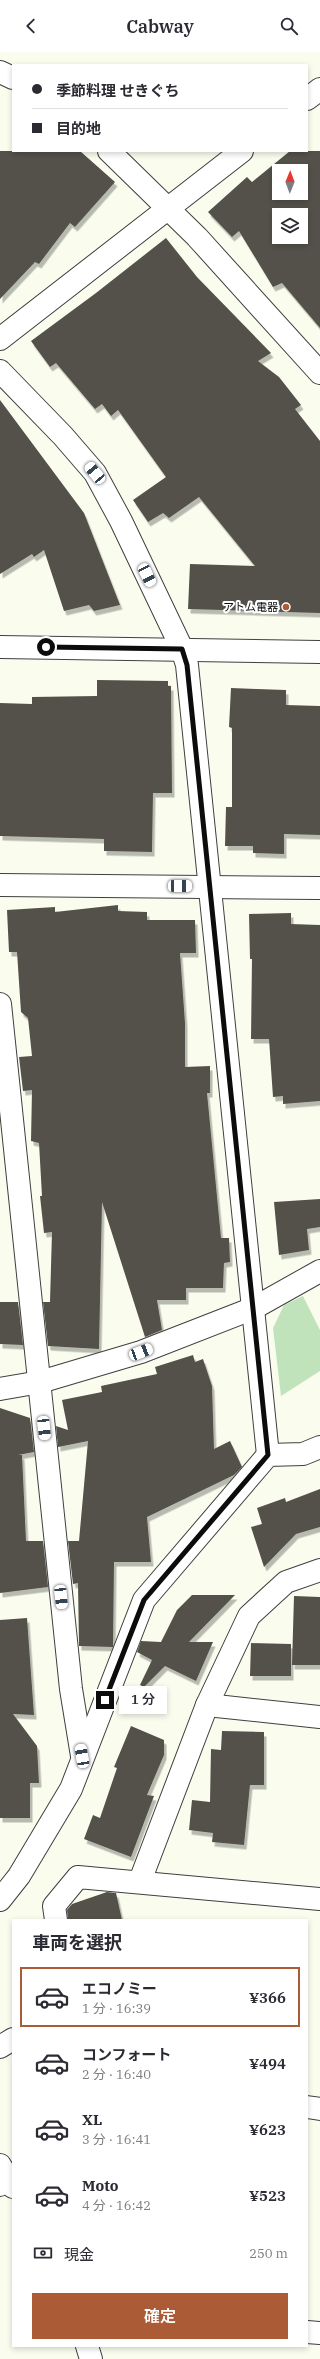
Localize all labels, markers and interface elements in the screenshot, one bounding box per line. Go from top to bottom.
icon: back [20,15,42,37]
text: Cabway [126,15,194,38]
icon: search [278,15,300,37]
text: 季節料理 せきぐち [56,81,179,100]
text: 目的地 [56,119,101,138]
north arrow [272,164,308,200]
map controls [272,164,308,244]
button: layers [272,208,308,244]
car [83,460,107,486]
car [136,562,158,588]
place label: アトム電器 [223,600,278,614]
marker: アトム電器 [281,602,291,612]
route start [37,638,55,656]
car [168,880,192,892]
car [128,1342,154,1362]
car [37,1415,51,1441]
car [54,1584,68,1610]
callout: 1 分 [119,1686,167,1714]
route end [96,1691,114,1709]
text: 1 分 [131,1691,155,1708]
car [74,1743,90,1769]
text: 車両を選択 [32,1931,122,1954]
icon: car [34,1979,70,2015]
text: エコノミー [82,1979,157,1998]
text: ¥366 [249,1988,286,2007]
text: 1 分 · 16:39 [82,2000,151,2017]
icon: car [34,2045,70,2081]
text: コンフォート [82,2045,172,2064]
text: ¥494 [249,2054,286,2073]
text: 2 分 · 16:40 [82,2066,151,2083]
text: XL [82,2110,102,2129]
icon: car [34,2111,70,2147]
text: ¥623 [249,2120,286,2139]
text: 3 分 · 16:41 [82,2131,151,2148]
text: Moto [82,2176,119,2195]
icon: car [34,2177,70,2213]
text: ¥523 [249,2186,286,2205]
text: 4 分 · 16:42 [82,2197,151,2214]
icon: cash [32,2242,54,2264]
text: 現金 [64,2245,94,2264]
text: 250 m [249,2245,288,2262]
button: 確定 [32,2293,288,2339]

